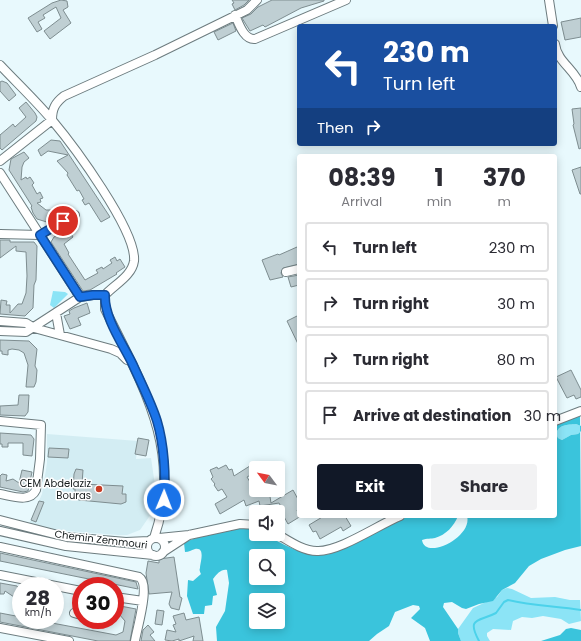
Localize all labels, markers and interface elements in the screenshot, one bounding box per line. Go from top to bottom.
text: 230 m [383,33,470,72]
icon: left [317,40,369,92]
text: Turn left [383,71,455,96]
icon: right [362,116,384,138]
text: Then [317,117,354,138]
text: 08:39 [328,161,395,194]
text: 1 [435,161,444,194]
text: 370 [483,161,526,194]
text: Arrival [341,192,382,211]
text: min [427,192,452,211]
text: m [498,192,511,211]
pin [46,204,80,238]
icon: arrive [52,210,74,232]
icon: left [319,236,341,258]
text: Turn left [353,237,417,258]
text: 230 m [489,237,535,258]
icon: right [319,292,341,314]
text: Turn right [353,293,429,314]
text: 30 m [497,293,535,314]
icon: right [319,348,341,370]
text: Turn right [353,349,429,370]
text: 80 m [497,349,535,370]
icon: arrive [319,404,341,426]
text: Arrive at destination [353,405,511,426]
text: 30 m [523,405,561,426]
north arrow [249,461,285,497]
map controls [249,461,285,629]
button: Exit [317,464,423,510]
button: Share [431,464,537,510]
place label: CEM Abdelaziz Bouras [20,476,91,503]
position arrow [143,479,185,521]
marker: CEM Abdelaziz Bouras [94,484,104,494]
button: sound [249,505,285,541]
street label: Chemin Zemmouri [54,526,148,553]
button: search [249,549,285,585]
speed limit sign: 30 [72,577,124,629]
text: 28 [26,584,50,612]
button: layers [249,593,285,629]
text: km/h [25,605,51,620]

